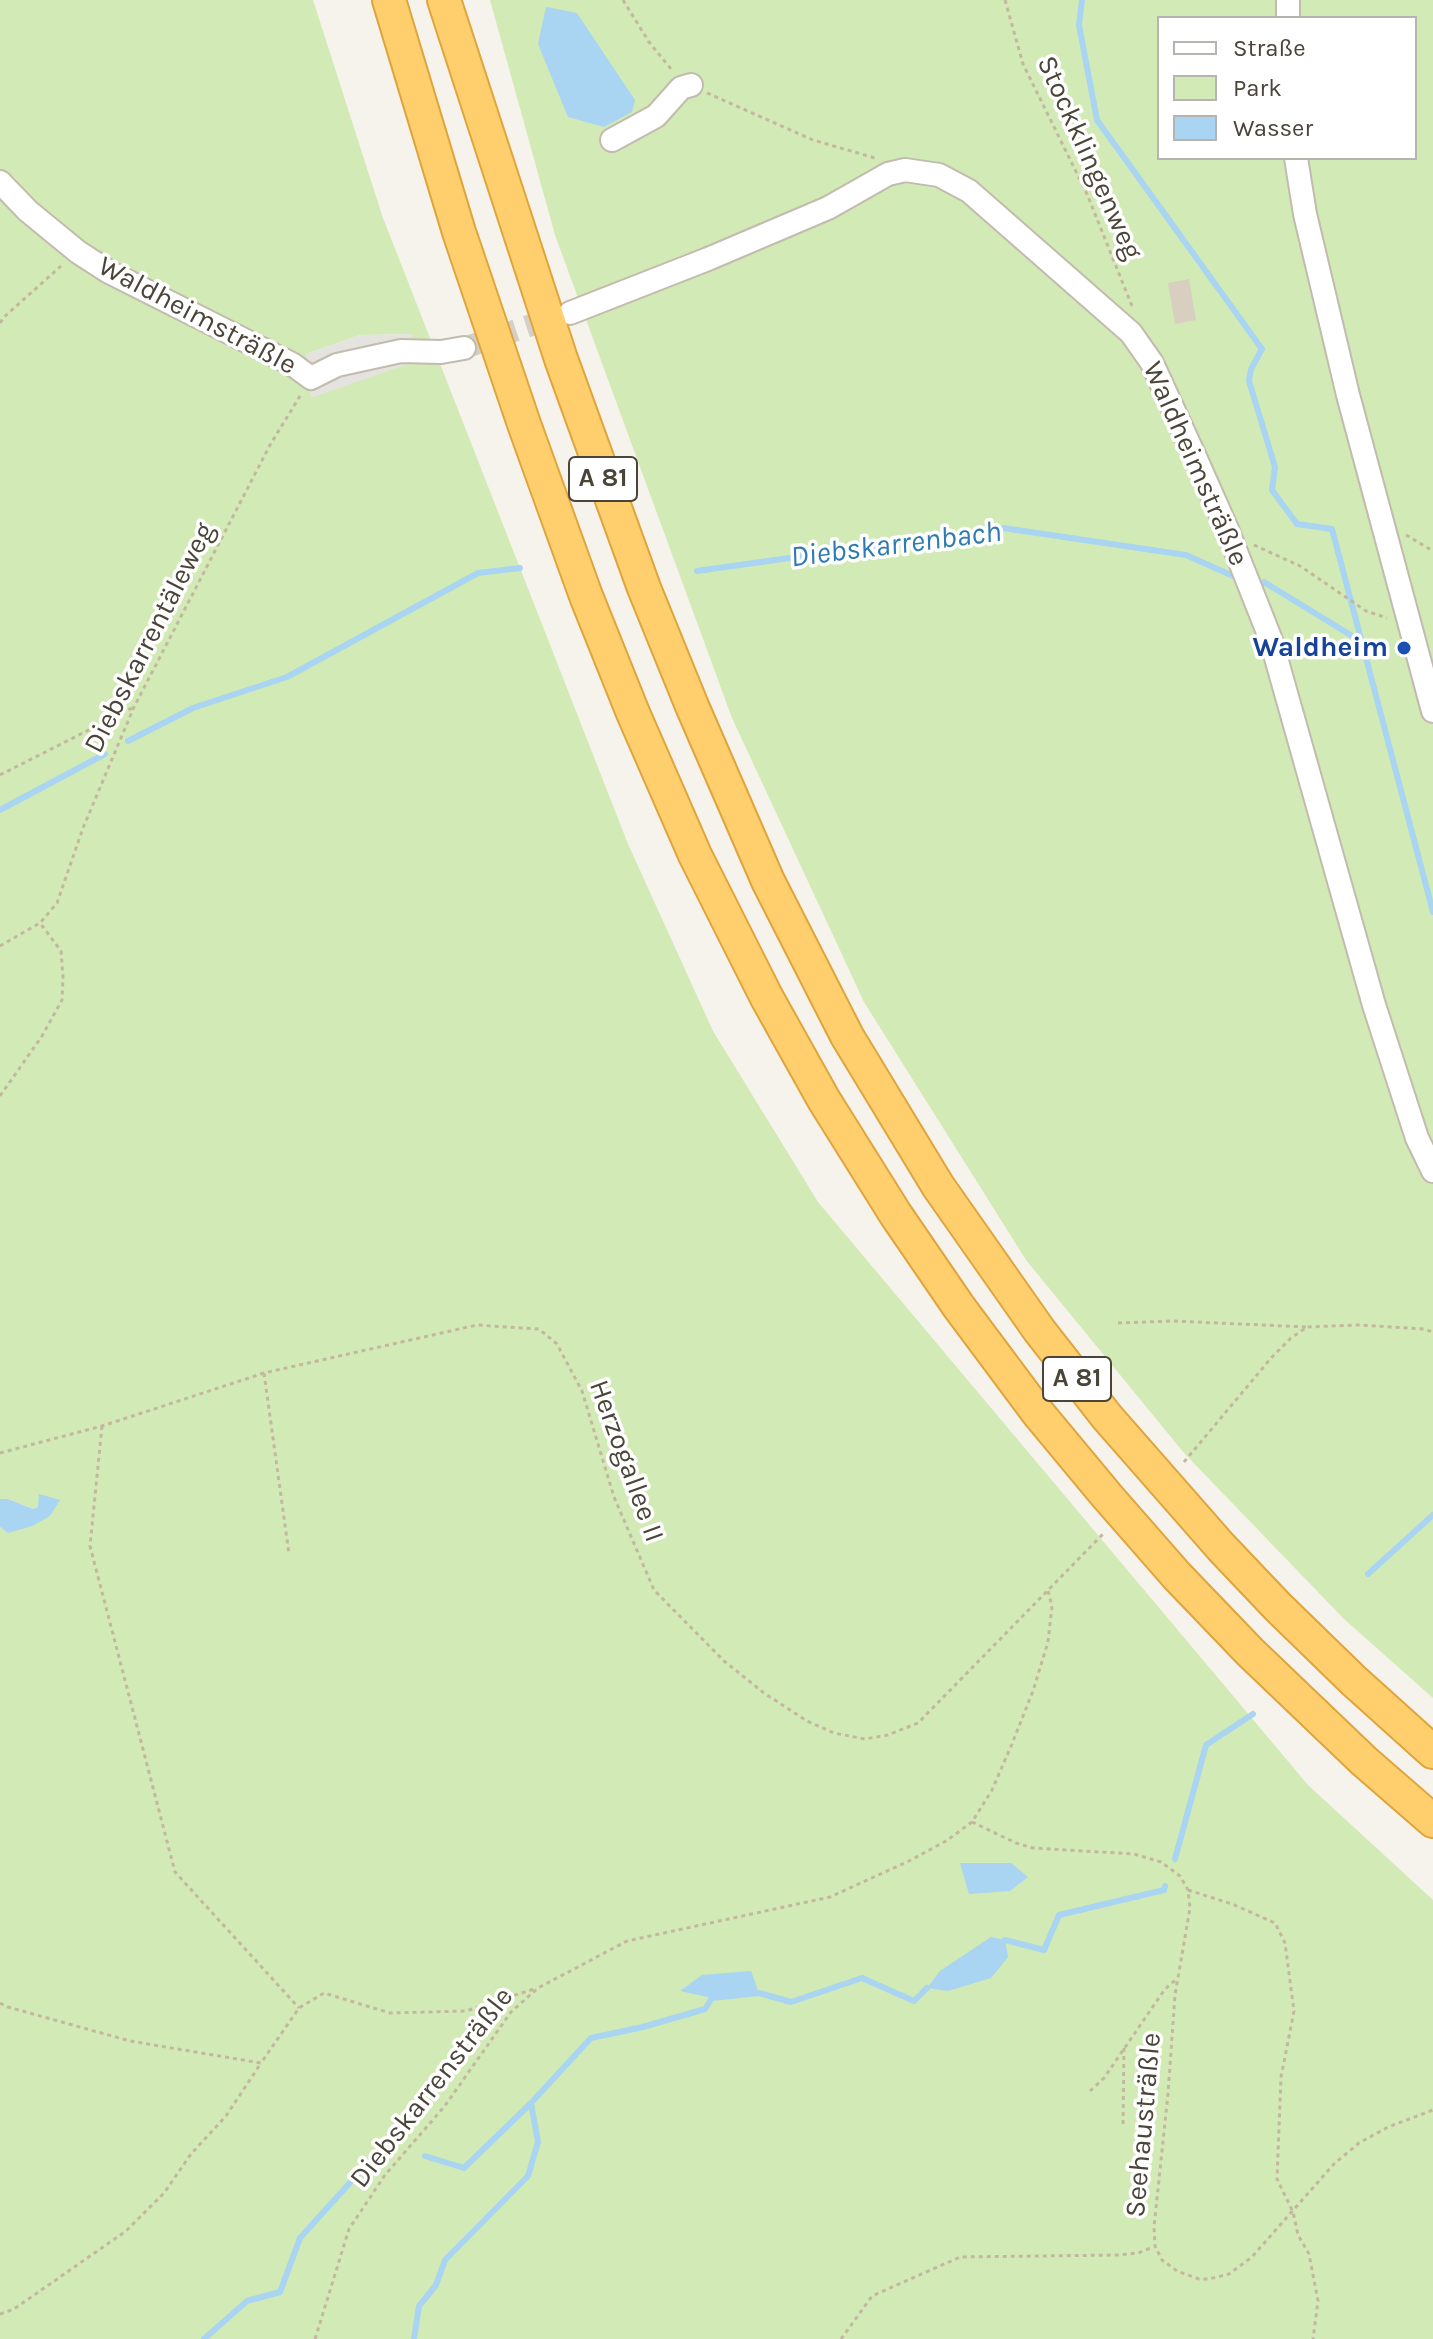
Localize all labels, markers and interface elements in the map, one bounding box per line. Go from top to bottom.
legend [1157,16,1417,160]
text: Straße [1233,34,1305,62]
street label: Stockklingenweg [1029,51,1149,265]
text: Park [1233,74,1282,102]
text: Wasser [1233,114,1313,142]
street label: Waldheimsträßle [92,250,302,382]
street label: Waldheimsträßle [1135,357,1255,571]
road number: A 81 [569,457,637,501]
water label: Diebskarrenbach [789,514,1003,576]
street label: Diebskarrentäleweg [77,517,223,759]
place label: Waldheim [1252,631,1388,665]
marker: Waldheim [1395,639,1413,657]
road number: A 81 [1043,1357,1111,1401]
street label: Herzogallee II [581,1375,671,1547]
street label: Diebskarrensträßle [343,1981,521,2195]
street label: Seehausträßle [1119,2031,1169,2219]

